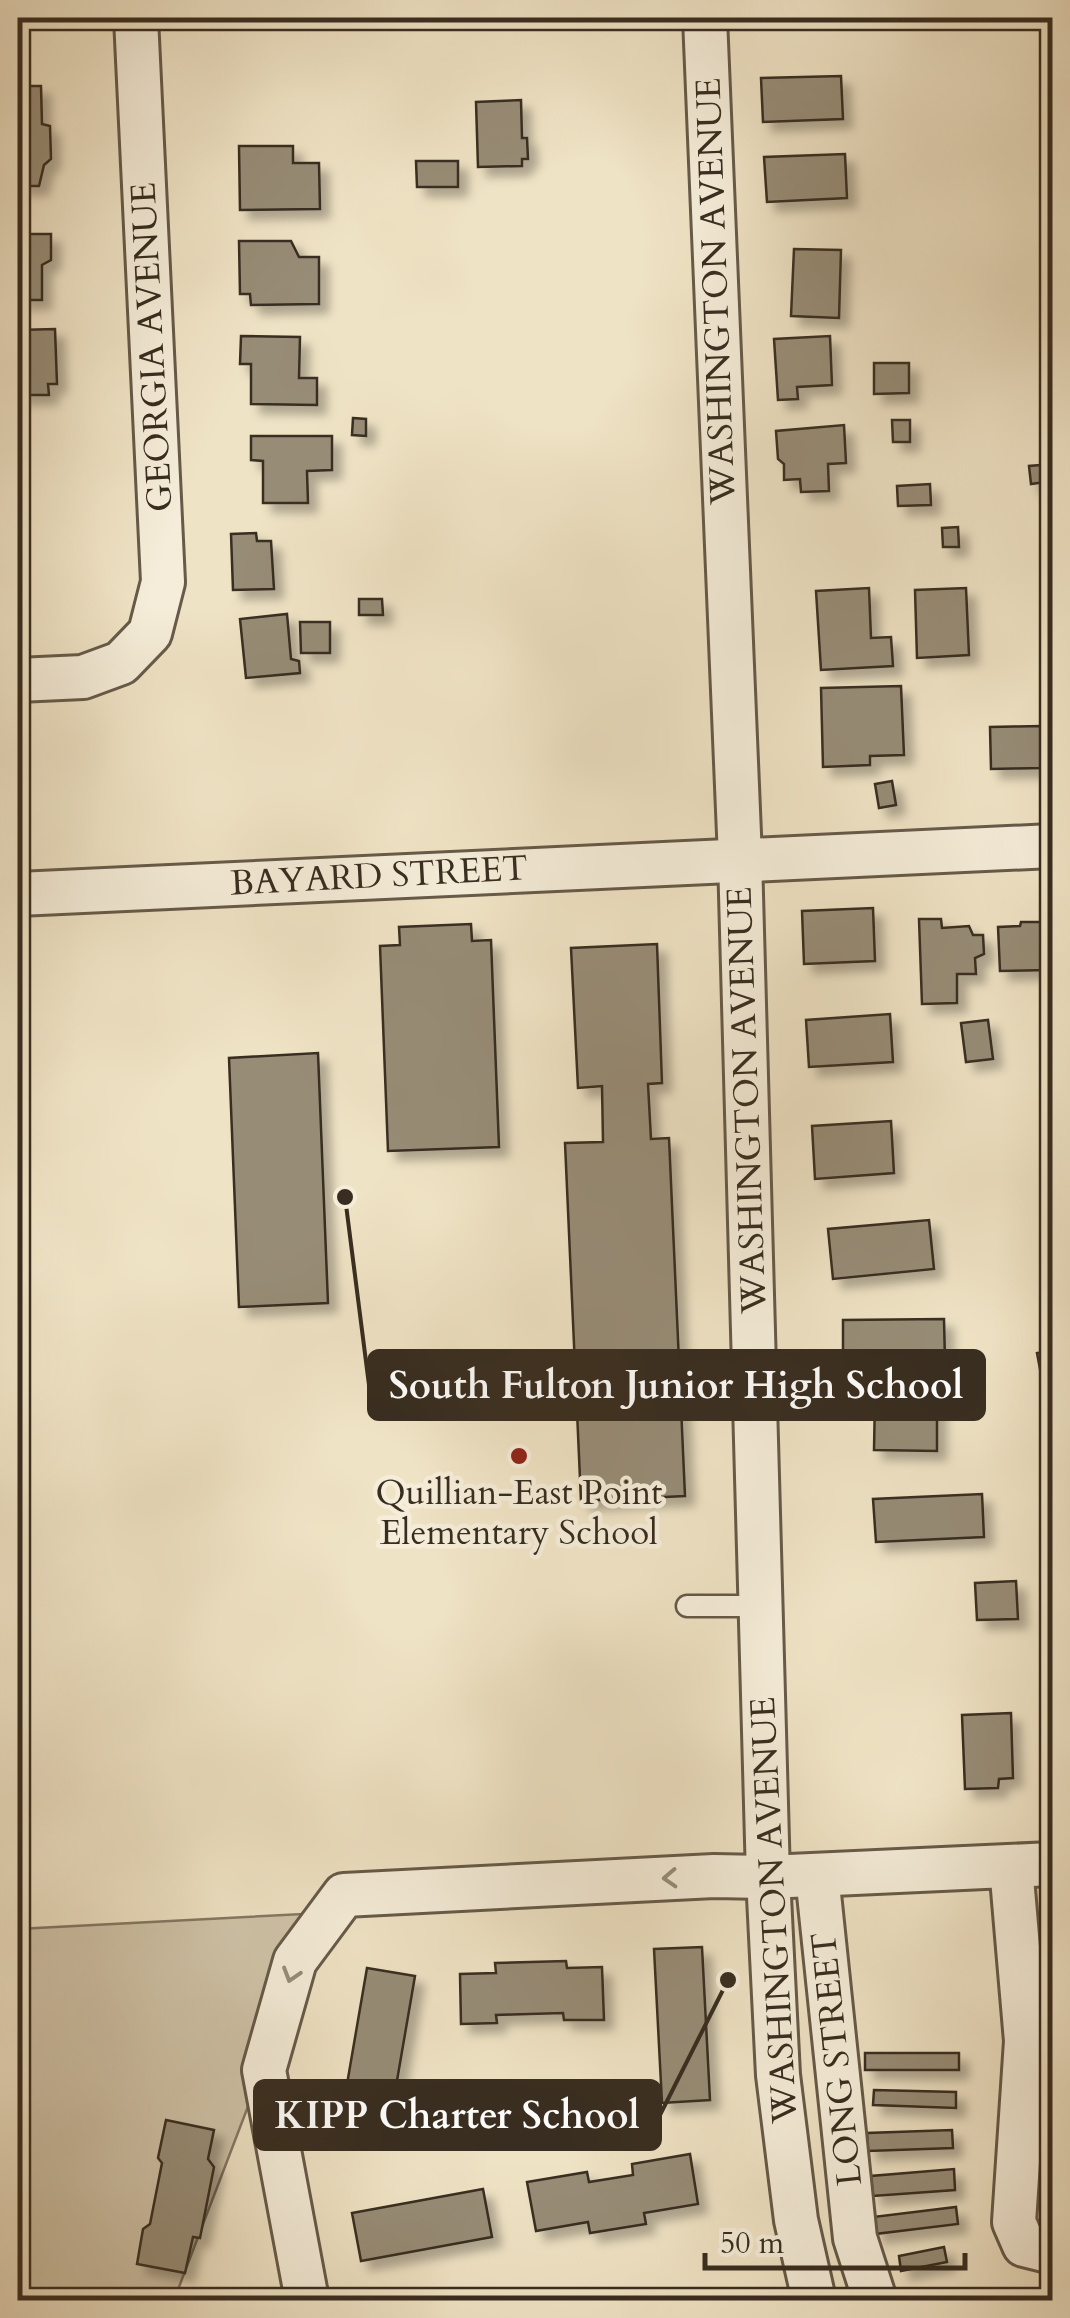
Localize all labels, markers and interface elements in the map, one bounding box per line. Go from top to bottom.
street label: WASHINGTON AVENUE [685,77,747,506]
street label: GEORGIA AVENUE [119,181,185,513]
street label: BAYARD STREET [229,844,529,908]
street label: WASHINGTON AVENUE [716,886,778,1315]
callout: South Fulton Junior High School [369,1351,984,1419]
text: South Fulton Junior High School [389,1360,963,1412]
marker: Quillian-East Point Elementary School [508,1445,530,1467]
place label: Quillian-East Point Elementary School [376,1469,662,1557]
street label: WASHINGTON AVENUE [739,1695,809,2126]
one-way arrow [662,1867,678,1888]
street label: LONG STREET [800,1930,874,2188]
one-way arrow [282,1966,303,1983]
callout: KIPP Charter School [255,2081,660,2149]
text: KIPP Charter School [274,2090,640,2142]
scale bar [705,2208,965,2270]
text: 50 m [720,2223,785,2264]

